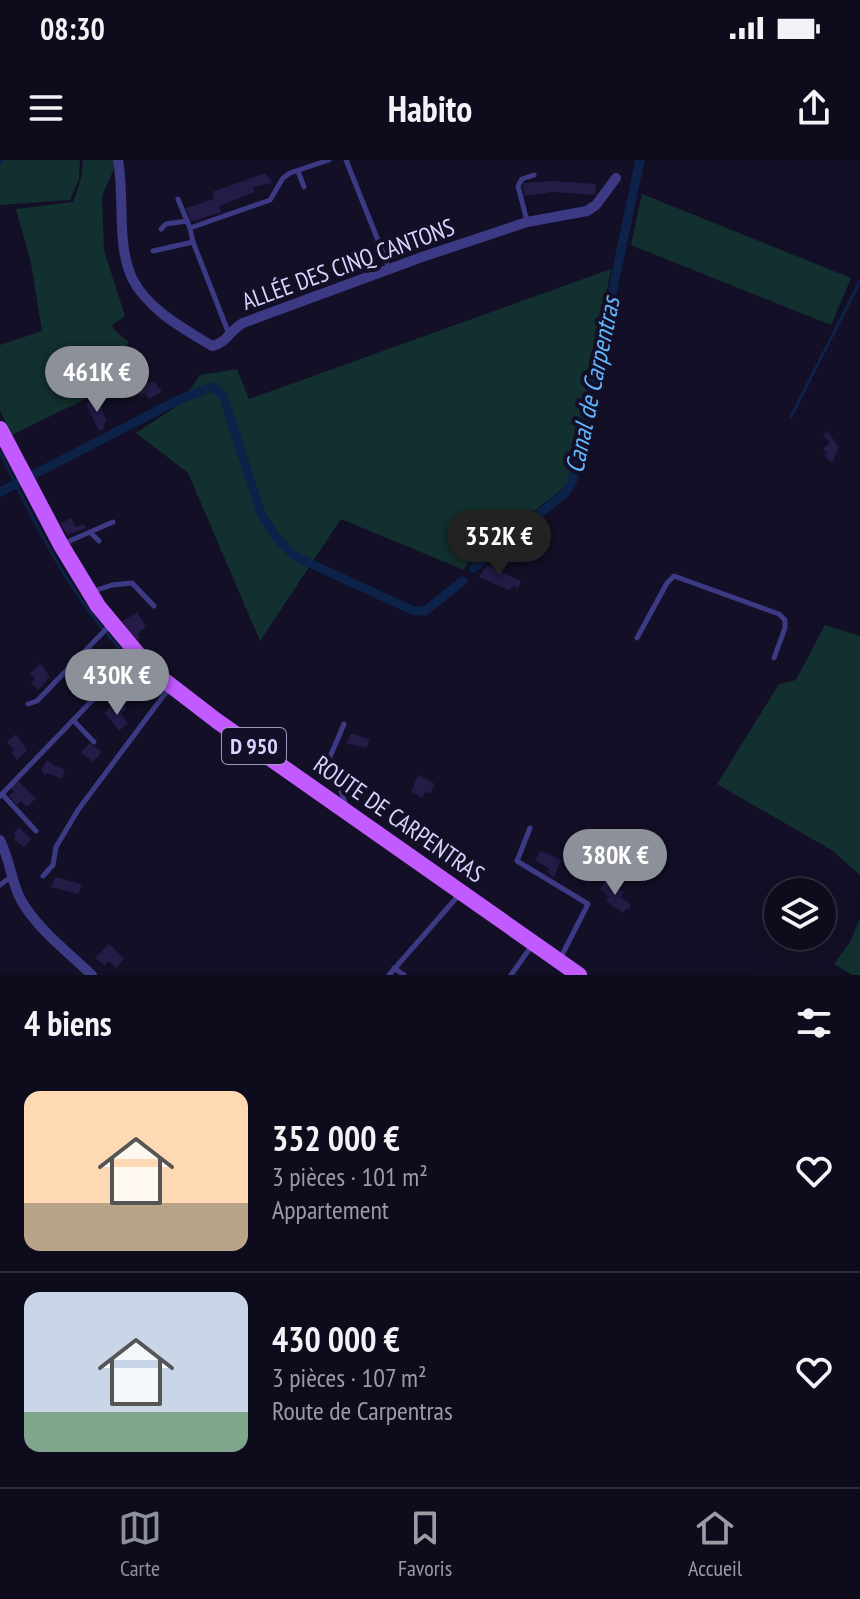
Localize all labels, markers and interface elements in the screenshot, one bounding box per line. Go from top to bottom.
text: 08:30 [40,9,105,48]
text: Habito [388,85,472,132]
icon: menu [24,86,68,130]
icon: share [792,86,836,130]
street label: ALLÉE DES CINQ CANTONS [238,211,458,317]
water label: Canal de Carpentras [557,292,627,476]
pin: 461K € [32,346,162,414]
text: 461K € [63,355,131,388]
pin: 352K € [434,510,564,578]
text: 352K € [465,519,533,552]
pin: 430K € [52,649,182,717]
text: 430K € [83,658,151,691]
road number: D 950 [222,728,286,764]
street label: ROUTE DE CARPENTRAS [308,749,490,889]
pin: 380K € [550,829,680,897]
text: 380K € [581,838,649,871]
map controls [764,878,836,950]
button: layers [764,878,836,950]
text: 4 biens [24,1001,112,1045]
icon: filters [792,1001,836,1045]
text: 352 000 € [272,1116,400,1160]
icon: home [88,1123,184,1219]
icon: heart [792,1149,836,1193]
text: 3 pièces · 101 m² [272,1160,428,1193]
text: Appartement [272,1193,389,1226]
text: 430 000 € [272,1317,400,1361]
icon: home [88,1324,184,1420]
icon: heart [792,1350,836,1394]
text: 3 pièces · 107 m² [272,1361,427,1394]
text: Route de Carpentras [272,1394,453,1427]
tab: Carte [118,1506,162,1582]
tab: Favoris [398,1506,452,1582]
tab: Accueil [688,1506,742,1582]

